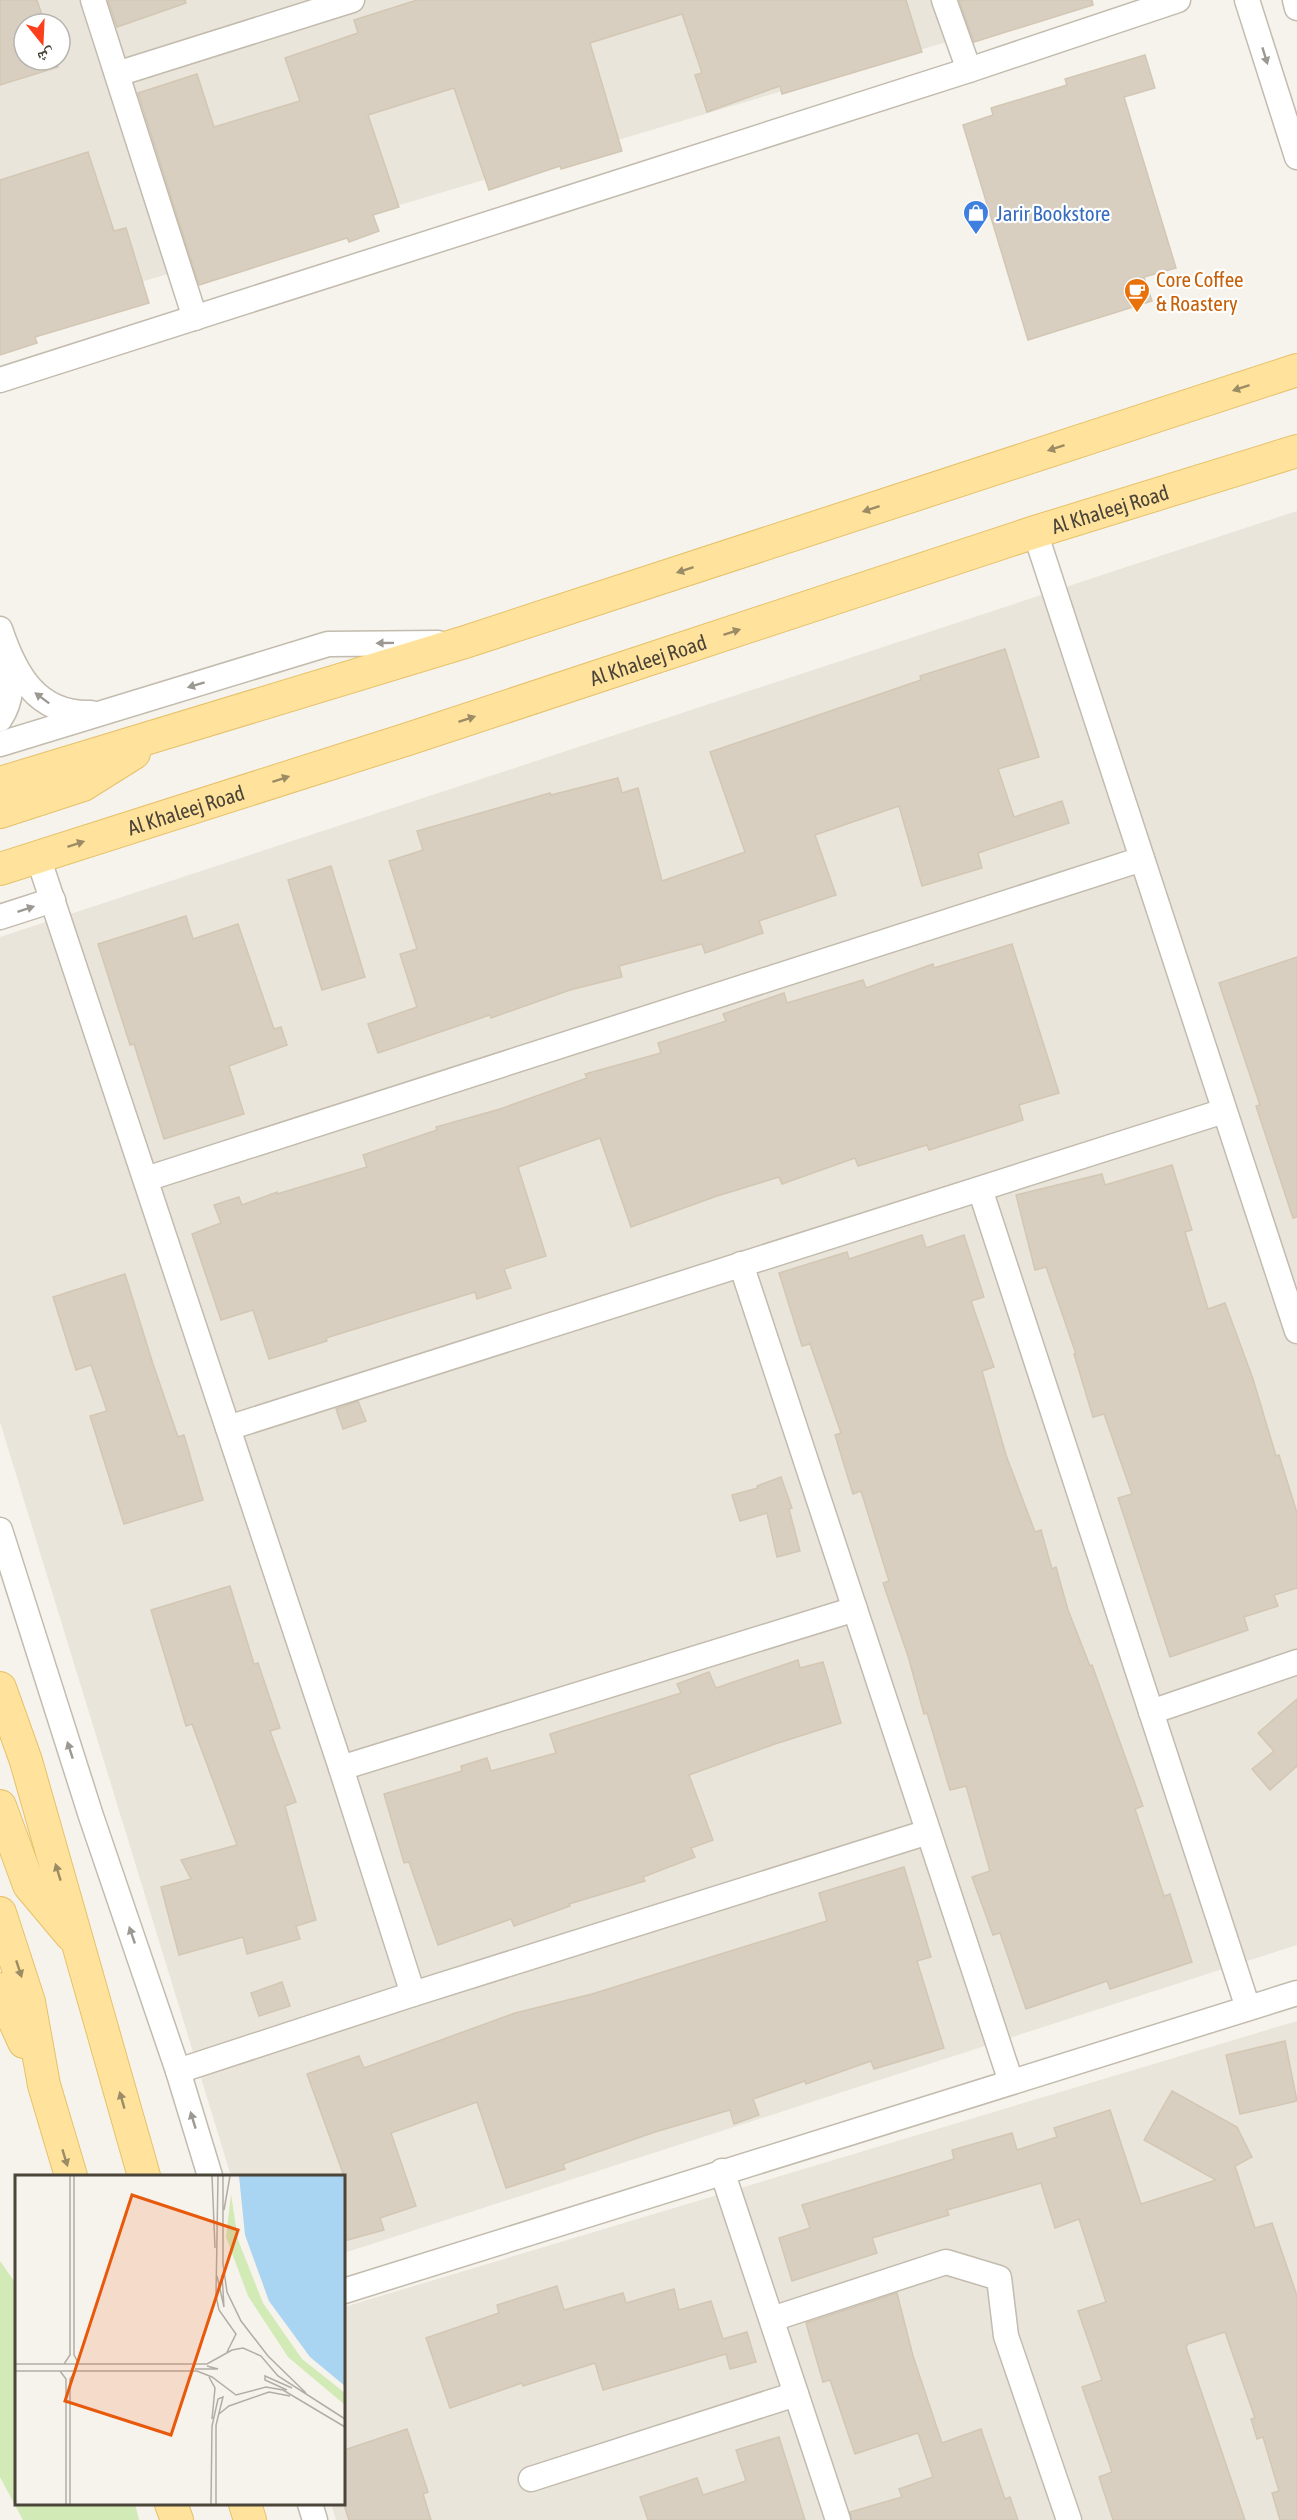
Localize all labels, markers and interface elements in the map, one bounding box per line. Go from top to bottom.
north arrow [12,12,72,72]
text: ش [35,44,57,67]
one-way arrow [1261,47,1270,65]
shop icon: Jarir Bookstore [961,198,991,236]
place label: Jarir Bookstore [996,201,1110,225]
place label: Core Coffee & Roastery [1156,267,1244,315]
cafe icon: Core Coffee & Roastery [1122,276,1152,314]
one-way arrow [1232,384,1250,393]
one-way arrow [1047,444,1065,454]
street label: Al Khaleej Road [1049,479,1171,538]
one-way arrow [862,505,880,514]
one-way arrow [676,566,694,575]
one-way arrow [723,626,741,636]
street label: Al Khaleej Road [587,629,709,690]
one-way arrow [376,639,395,648]
one-way arrow [187,681,205,690]
one-way arrow [34,692,50,704]
one-way arrow [458,714,476,723]
one-way arrow [272,774,290,783]
street label: Al Khaleej Road [124,780,247,840]
one-way arrow [67,839,85,849]
one-way arrow [17,904,35,913]
one-way arrow [65,1741,74,1759]
one-way arrow [53,1863,62,1881]
one-way arrow [126,1926,136,1944]
one-way arrow [15,1960,24,1978]
one-way arrow [117,2091,127,2109]
one-way arrow [188,2111,197,2129]
one-way arrow [61,2149,70,2167]
inset map [15,2175,345,2505]

